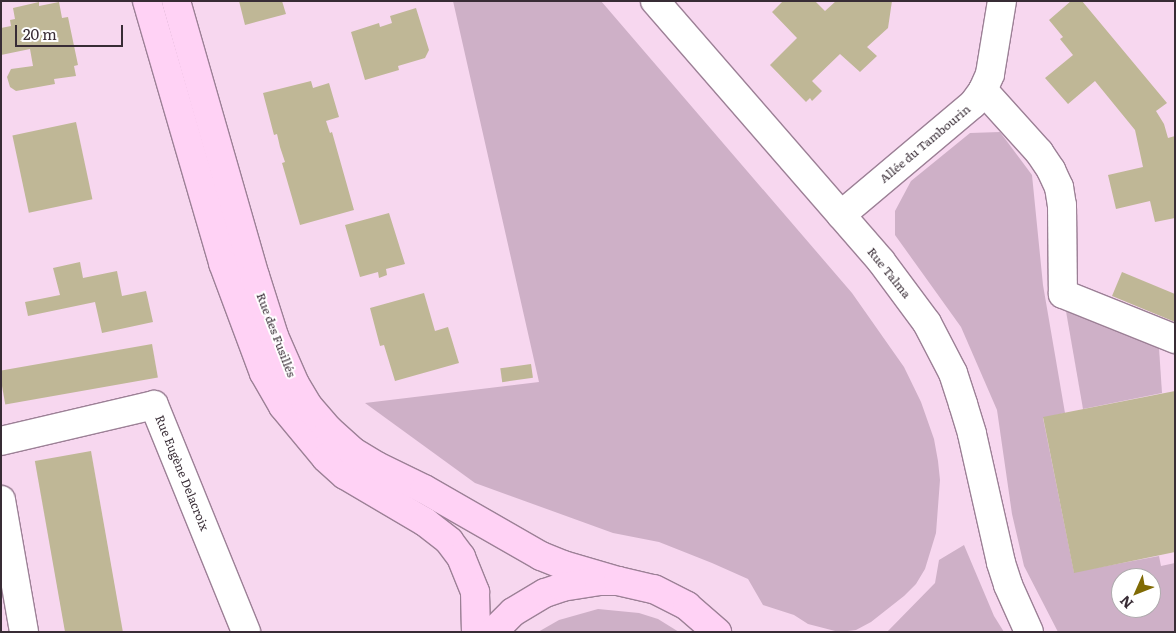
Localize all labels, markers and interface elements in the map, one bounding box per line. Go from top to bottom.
scale bar [18,15,125,47]
text: 20 m [23,22,57,45]
street label: Allée du Tambourin [877,102,973,186]
street label: Rue Talma [864,245,914,301]
street label: Rue des Fusillés [253,291,299,379]
street label: Rue Eugène Delacroix [152,413,212,533]
north arrow [1111,568,1161,618]
text: N [1115,592,1137,614]

